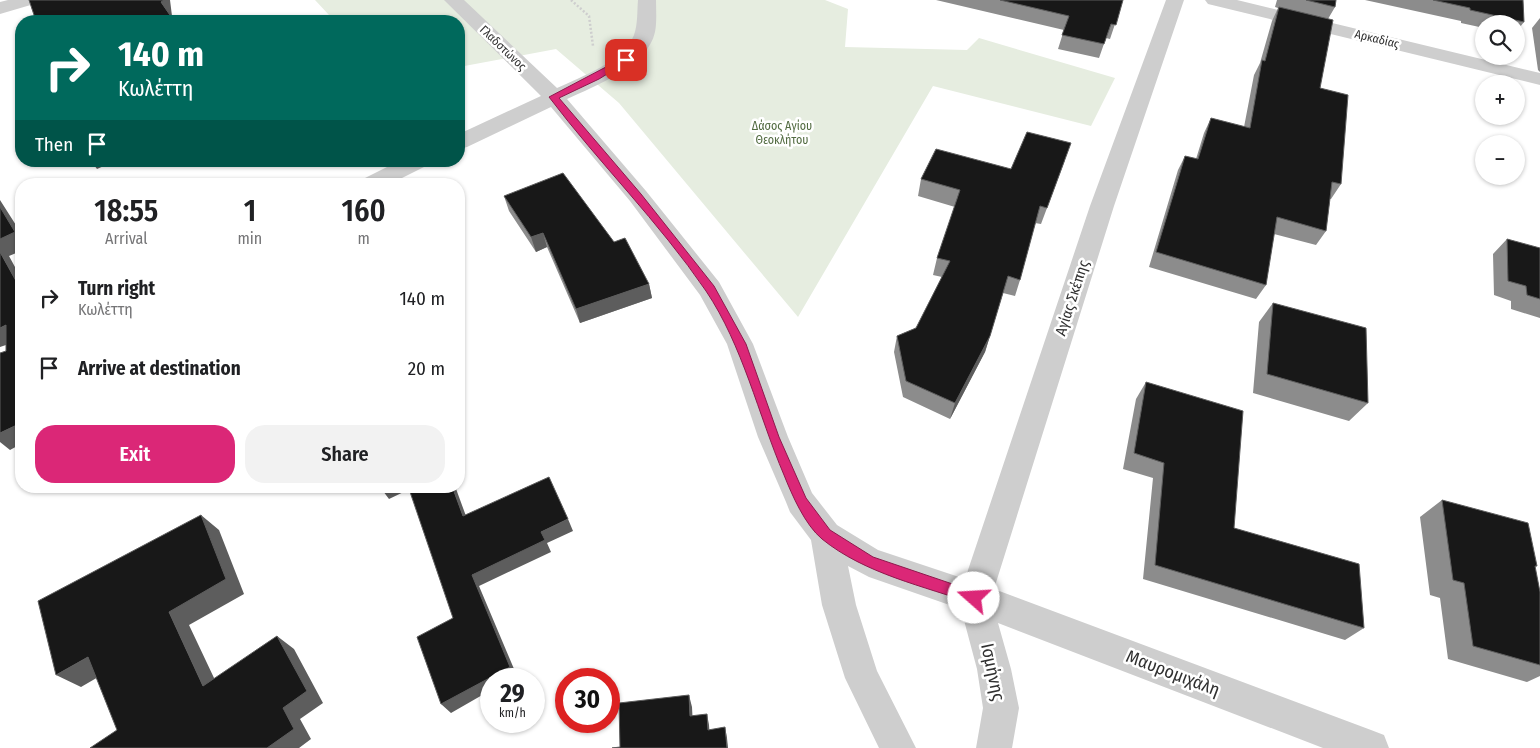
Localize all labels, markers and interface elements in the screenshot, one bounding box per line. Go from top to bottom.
map controls [1475,15,1525,185]
button: search [1475,15,1525,65]
street label: Γλαδστώνος [477,23,529,73]
street label: Αρκαδίας [1353,27,1401,51]
text: 140 m [118,33,204,75]
icon: right [35,35,100,100]
pin [605,39,647,81]
icon: arrive [612,46,640,74]
text: Κωλέττη [118,75,193,102]
button: + [1475,75,1525,125]
park label: Δάσος Αγίου Θεοκλήτου [752,119,812,147]
icon: arrive [83,130,111,158]
text: Then [35,133,73,156]
button: − [1475,135,1525,185]
text: 18:55 [94,193,158,229]
text: 1 [244,193,256,229]
text: 160 [342,193,386,229]
text: Arrival [105,229,147,248]
text: min [238,229,262,248]
text: m [357,229,370,248]
street label: Αγίας Σκέπης [1051,257,1093,338]
text: Turn right [78,277,155,300]
icon: right [35,284,63,312]
text: 140 m [399,287,445,310]
text: Κωλέττη [78,300,133,319]
icon: arrive [35,354,63,382]
text: Arrive at destination [78,357,241,380]
text: 20 m [408,357,445,380]
button: Exit [35,425,235,483]
button: Share [245,425,445,483]
position arrow [947,571,999,623]
street label: Ισμήνης [976,641,1010,703]
street label: Μαυρομιχάλη [1123,645,1223,701]
speed limit sign: 30 [555,668,620,733]
text: 29 [500,679,525,709]
text: km/h [499,706,526,720]

